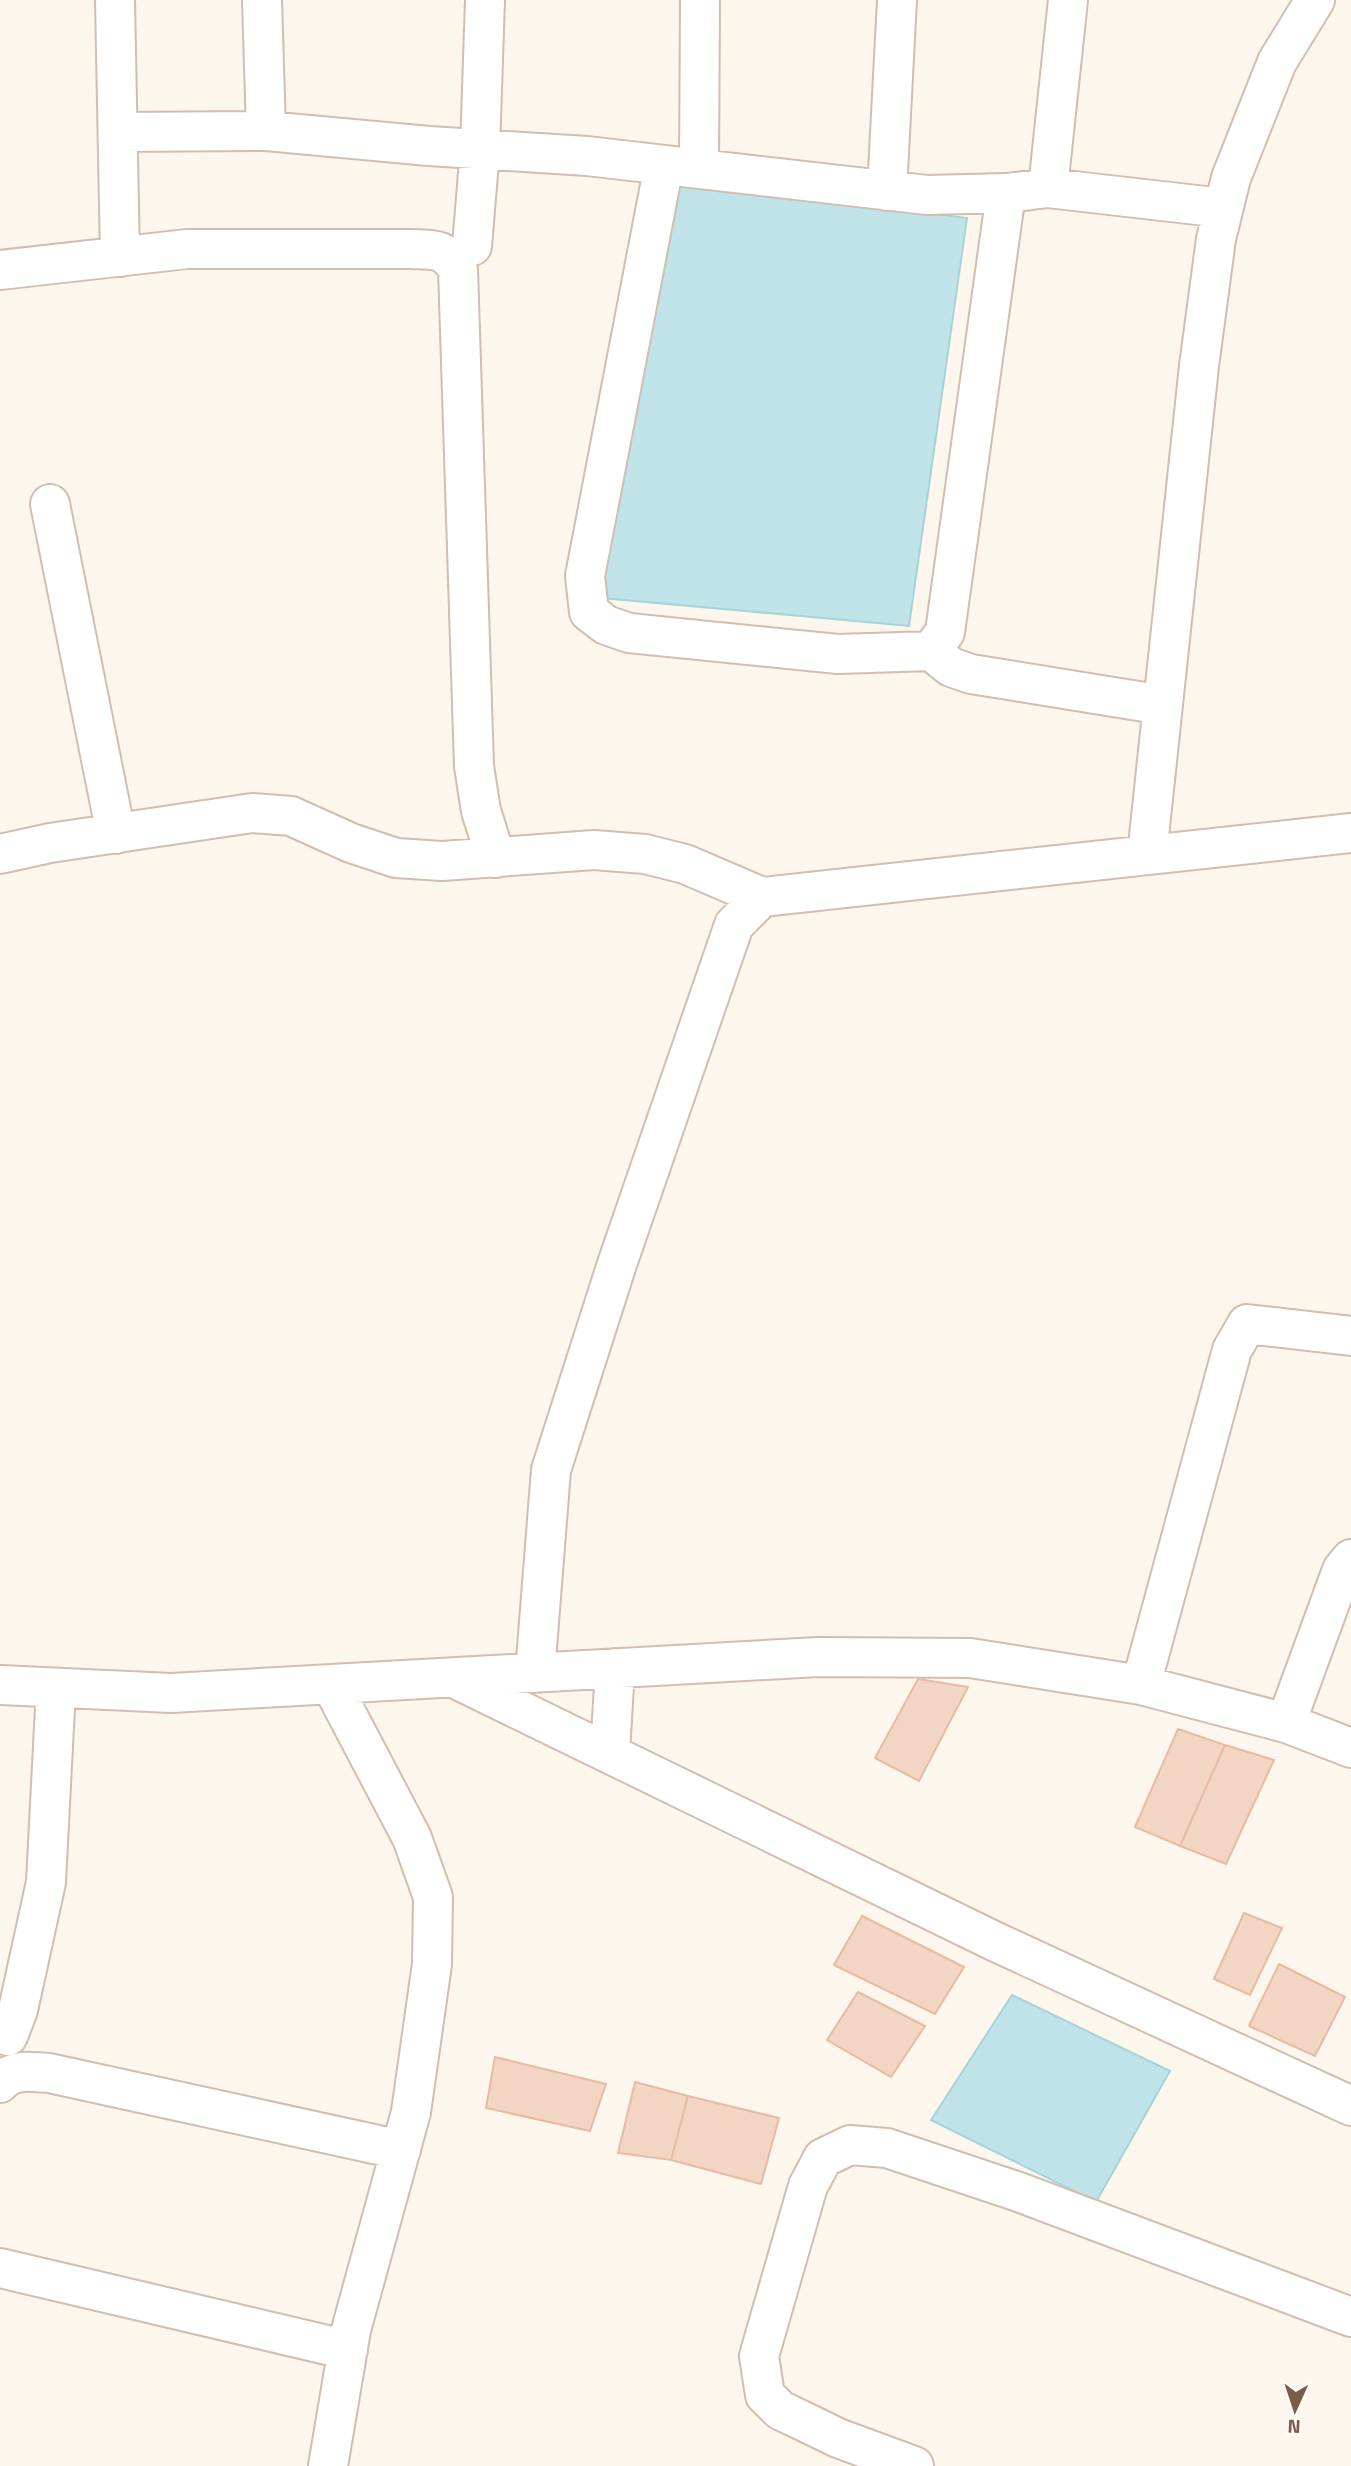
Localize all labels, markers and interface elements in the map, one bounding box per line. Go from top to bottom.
north arrow [1260,2375,1330,2445]
text: N [1287,2413,1301,2442]

